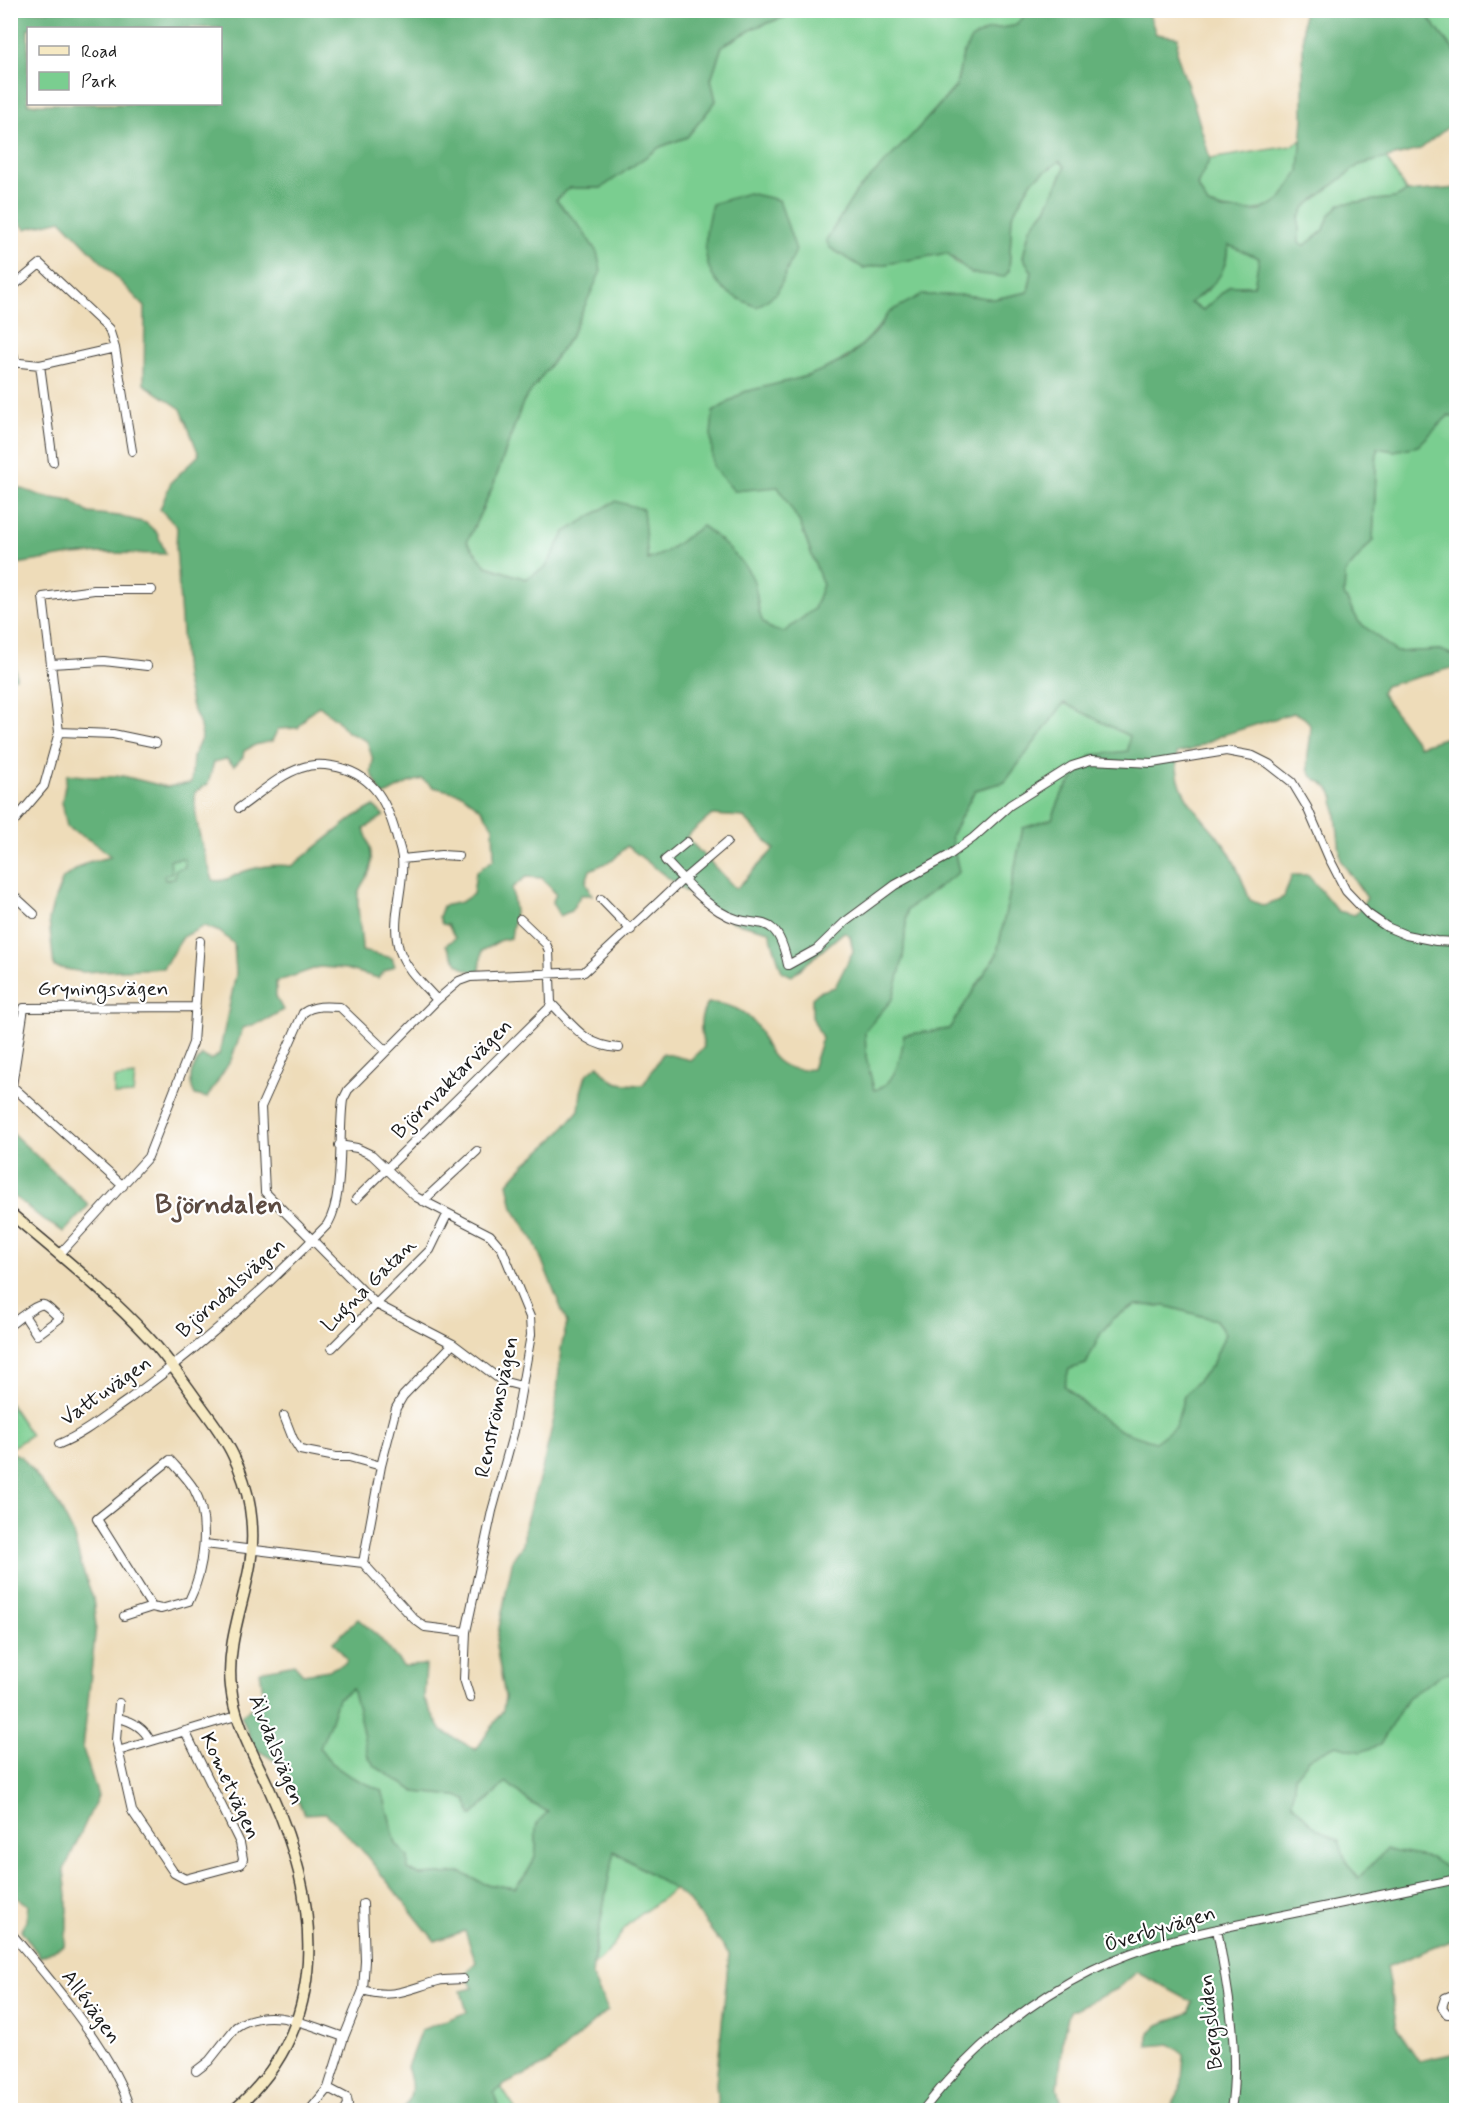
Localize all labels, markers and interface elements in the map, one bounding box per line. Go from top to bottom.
legend [27,27,222,105]
text: Road [81,40,117,64]
text: Park [81,70,117,94]
street label: Gryningsvägen [37,975,169,1004]
street label: Björnvaktarvägen [386,1013,518,1145]
district label: Björndalen [155,1188,283,1223]
street label: Lugna Gatan [315,1231,424,1340]
street label: Björndalsvägen [170,1232,292,1344]
street label: Renströmsvägen [468,1334,526,1480]
street label: Vattuvägen [55,1349,157,1433]
street label: Älvdalsvägen [241,1691,311,1809]
street label: Kometvägen [193,1728,267,1844]
street label: Överbyvägen [1101,1899,1219,1959]
street label: Allévägen [55,1964,127,2050]
street label: Bergsliden [1192,1973,1231,2071]

